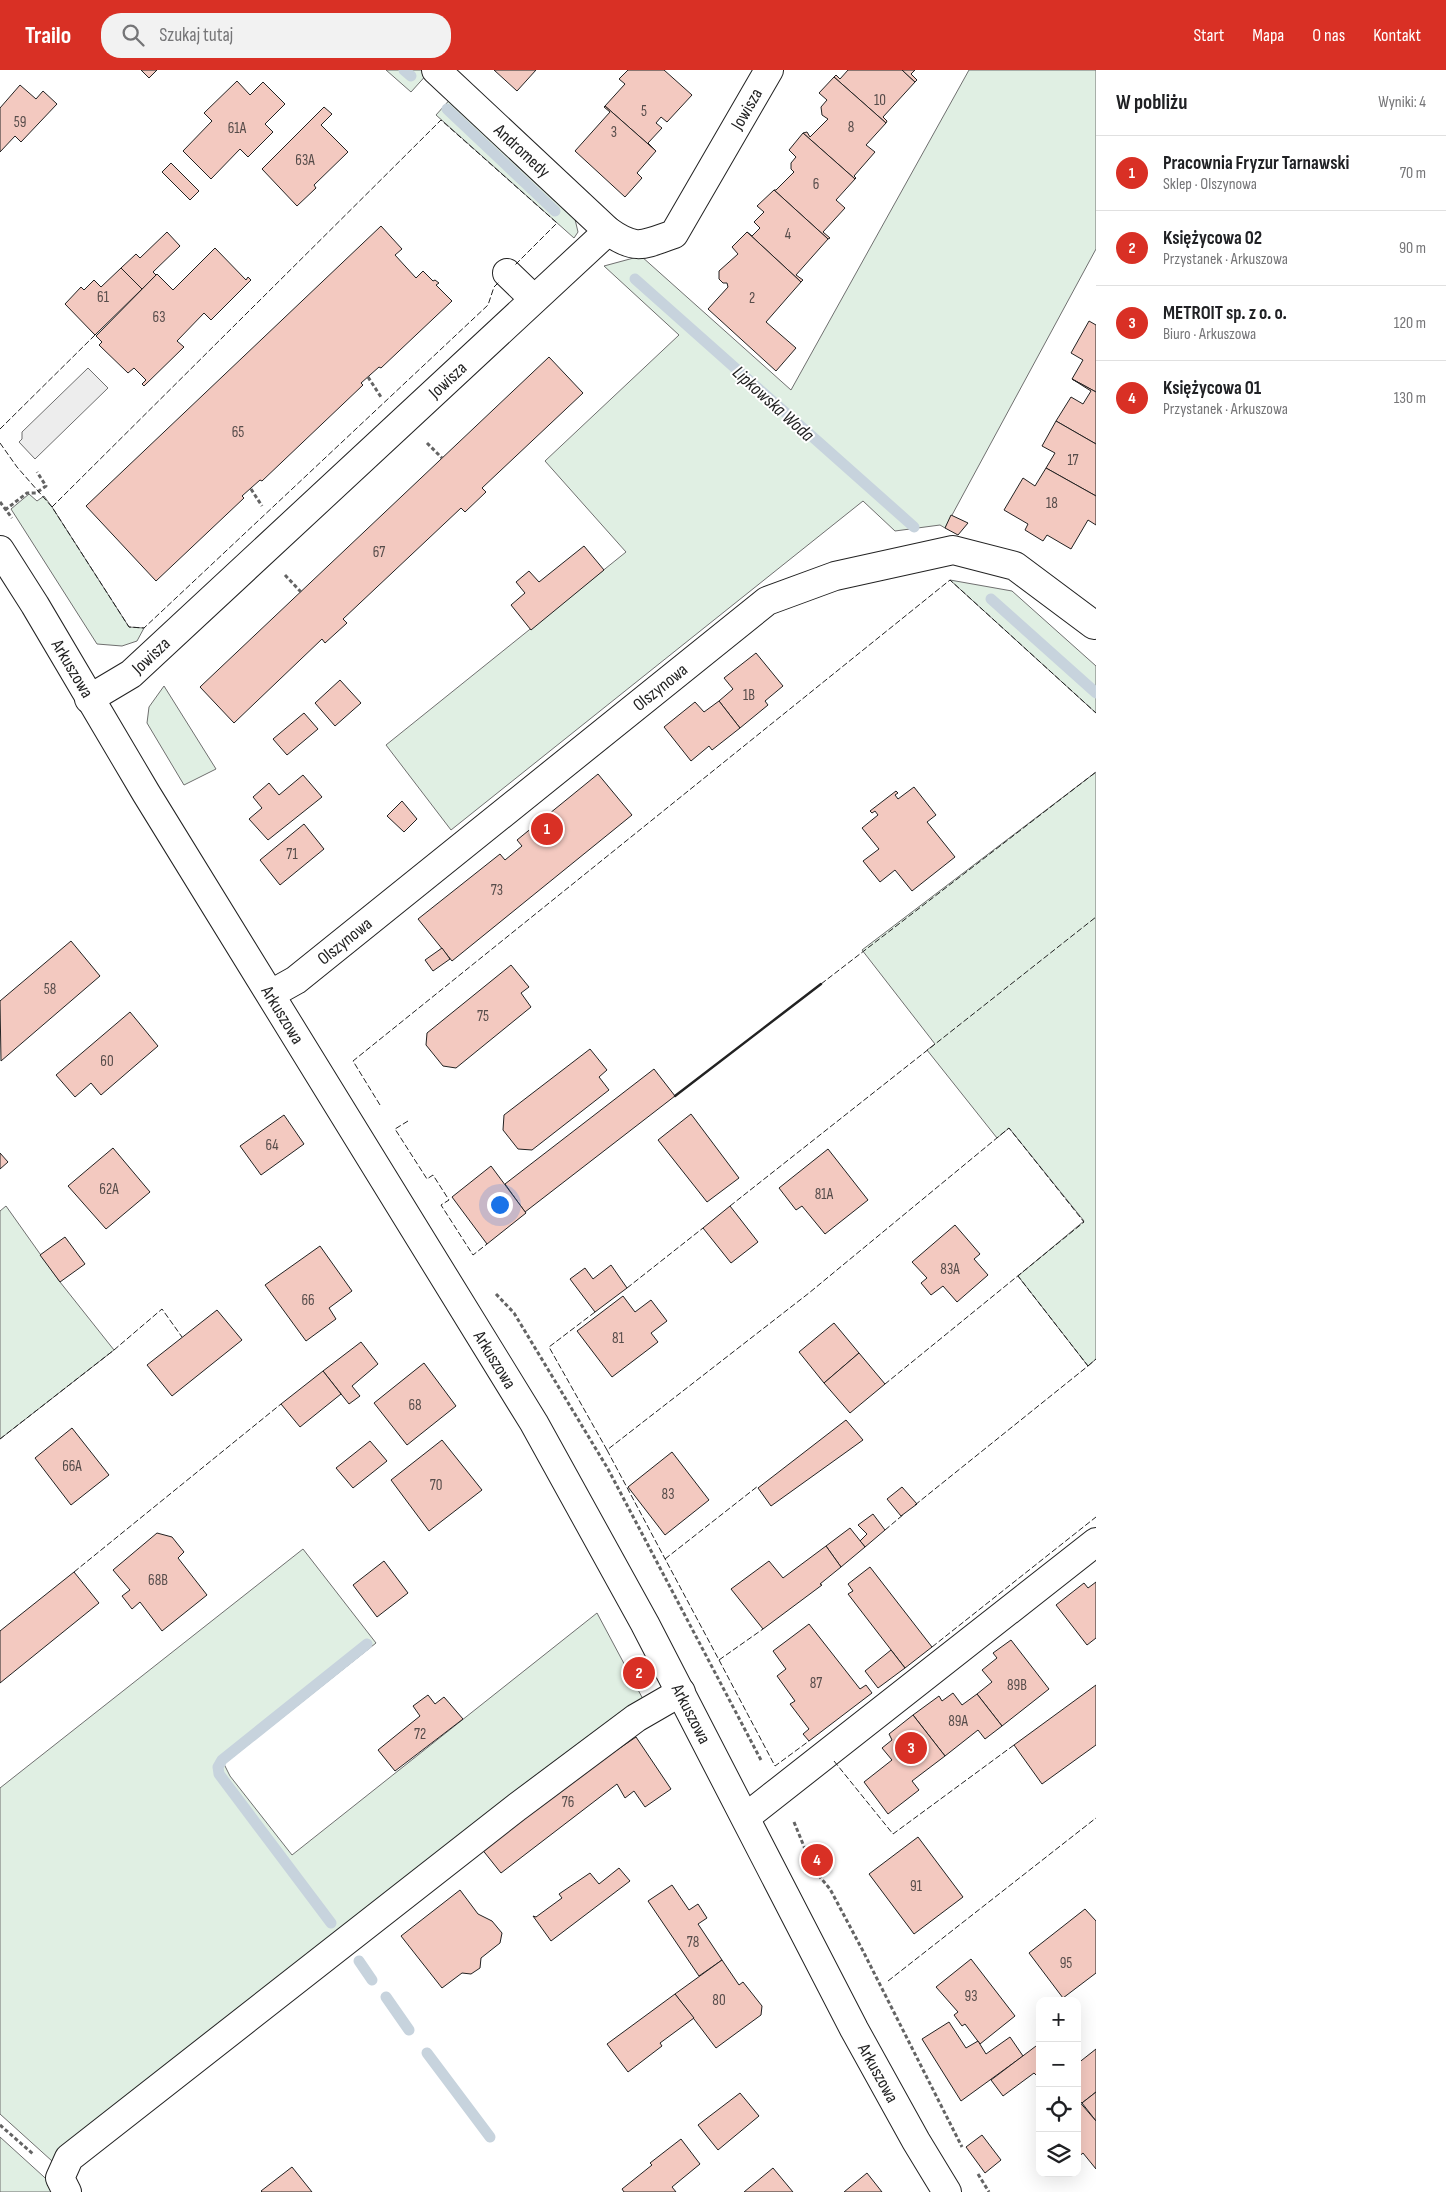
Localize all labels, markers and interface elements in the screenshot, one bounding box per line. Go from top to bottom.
search box [101,13,451,58]
text: Trailo [25,21,71,50]
icon: search [119,21,147,49]
text: Szukaj tutaj [159,24,233,47]
text: Start [1193,25,1224,46]
text: Mapa [1252,25,1284,46]
text: O nas [1312,25,1345,46]
text: Kontakt [1373,25,1421,46]
street label: Jowisza [726,85,767,134]
text: W pobliżu [1116,90,1187,115]
house number: 10 [874,91,886,110]
text: Wyniki: 4 [1378,93,1426,112]
house number: 5 [641,102,647,121]
house number: 59 [14,113,26,132]
house number: 8 [848,118,854,137]
house number: 61A [228,119,247,138]
street label: Andromedy [489,119,554,182]
house number: 3 [611,123,617,142]
house number: 63A [295,151,315,170]
text: Pracownia Fryzur Tarnawski [1163,152,1349,175]
text: 1 [1129,164,1135,183]
text: 70 m [1400,164,1426,183]
house number: 6 [813,175,819,194]
text: Sklep · Olszynowa [1163,175,1257,194]
house number: 4 [785,225,791,244]
text: Księżycowa 02 [1163,227,1262,250]
text: 2 [1128,239,1136,258]
text: 90 m [1399,239,1426,258]
text: Przystanek · Arkuszowa [1163,250,1288,269]
house number: 61 [97,288,110,307]
house number: 2 [749,289,755,308]
text: METROIT sp. z o. o. [1163,302,1287,325]
house number: 63 [153,308,165,327]
text: 3 [1128,314,1136,333]
text: 120 m [1394,314,1426,333]
text: Biuro · Arkuszowa [1163,325,1256,344]
street label: Jowisza [424,358,471,404]
water label: Lipkowska Woda [727,361,819,447]
text: Księżycowa 01 [1163,377,1261,400]
text: 4 [1128,389,1136,408]
text: 130 m [1394,389,1426,408]
text: Przystanek · Arkuszowa [1163,400,1288,419]
house number: 65 [232,423,244,442]
house number: 17 [1067,451,1079,470]
house number: 18 [1046,494,1058,513]
house number: 67 [373,543,385,562]
street label: Jowisza [127,633,175,679]
street label: Arkuszowa [46,635,98,702]
street label: Olszynowa [629,659,692,716]
house number: 1B [743,686,755,705]
pin: 1 [531,810,563,848]
house number: 71 [286,845,298,864]
house number: 73 [491,881,503,900]
street label: Olszynowa [313,913,376,970]
house number: 58 [44,980,56,999]
street label: Arkuszowa [256,981,308,1048]
house number: 75 [477,1007,489,1026]
house number: 60 [100,1052,114,1071]
house number: 64 [265,1136,279,1155]
house number: 62A [99,1180,119,1199]
house number: 81A [815,1185,834,1204]
your location [487,1192,513,1218]
house number: 83A [940,1260,960,1279]
house number: 66 [301,1291,315,1310]
street label: Arkuszowa [468,1326,520,1393]
house number: 81 [612,1329,625,1348]
house number: 68 [408,1396,422,1415]
house number: 66A [62,1457,82,1476]
house number: 70 [430,1476,442,1495]
house number: 83 [662,1485,674,1504]
house number: 68B [148,1571,168,1590]
pin: 2 [623,1654,655,1692]
house number: 87 [810,1674,822,1693]
house number: 89B [1007,1676,1027,1695]
street label: Arkuszowa [666,1680,715,1747]
house number: 89A [948,1712,968,1731]
house number: 72 [414,1725,426,1744]
pin: 3 [895,1729,927,1767]
house number: 76 [562,1793,574,1812]
pin: 4 [801,1841,833,1879]
house number: 91 [910,1877,923,1896]
house number: 78 [687,1933,699,1952]
house number: 95 [1060,1954,1072,1973]
house number: 93 [965,1987,977,2006]
house number: 80 [712,1991,726,2010]
map controls [1036,1997,1081,2177]
button: + [1036,1997,1081,2042]
street label: Arkuszowa [853,2039,903,2106]
button: − [1036,2042,1081,2087]
button: locate [1036,2087,1081,2132]
button: layers [1036,2132,1081,2177]

